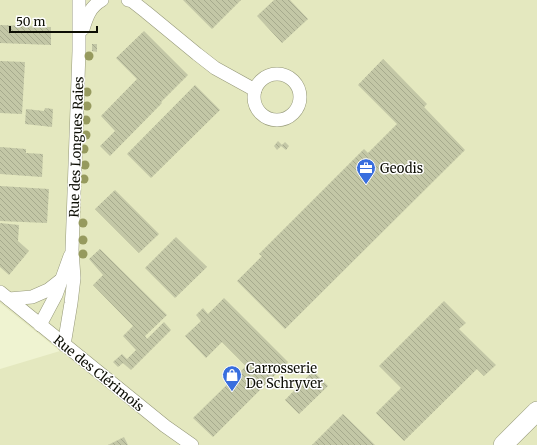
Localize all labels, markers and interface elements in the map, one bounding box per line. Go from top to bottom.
scale bar [10,8,97,34]
text: 50 m [16,14,45,29]
street label: Rue des Longues Raies [66,76,87,218]
office icon: Geodis [355,157,377,185]
place label: Geodis [380,160,423,177]
street label: Rue des Clérimois [50,332,147,415]
place label: Carrosserie De Schryver [246,360,323,392]
shop icon: Carrosserie De Schryver [221,364,243,392]

